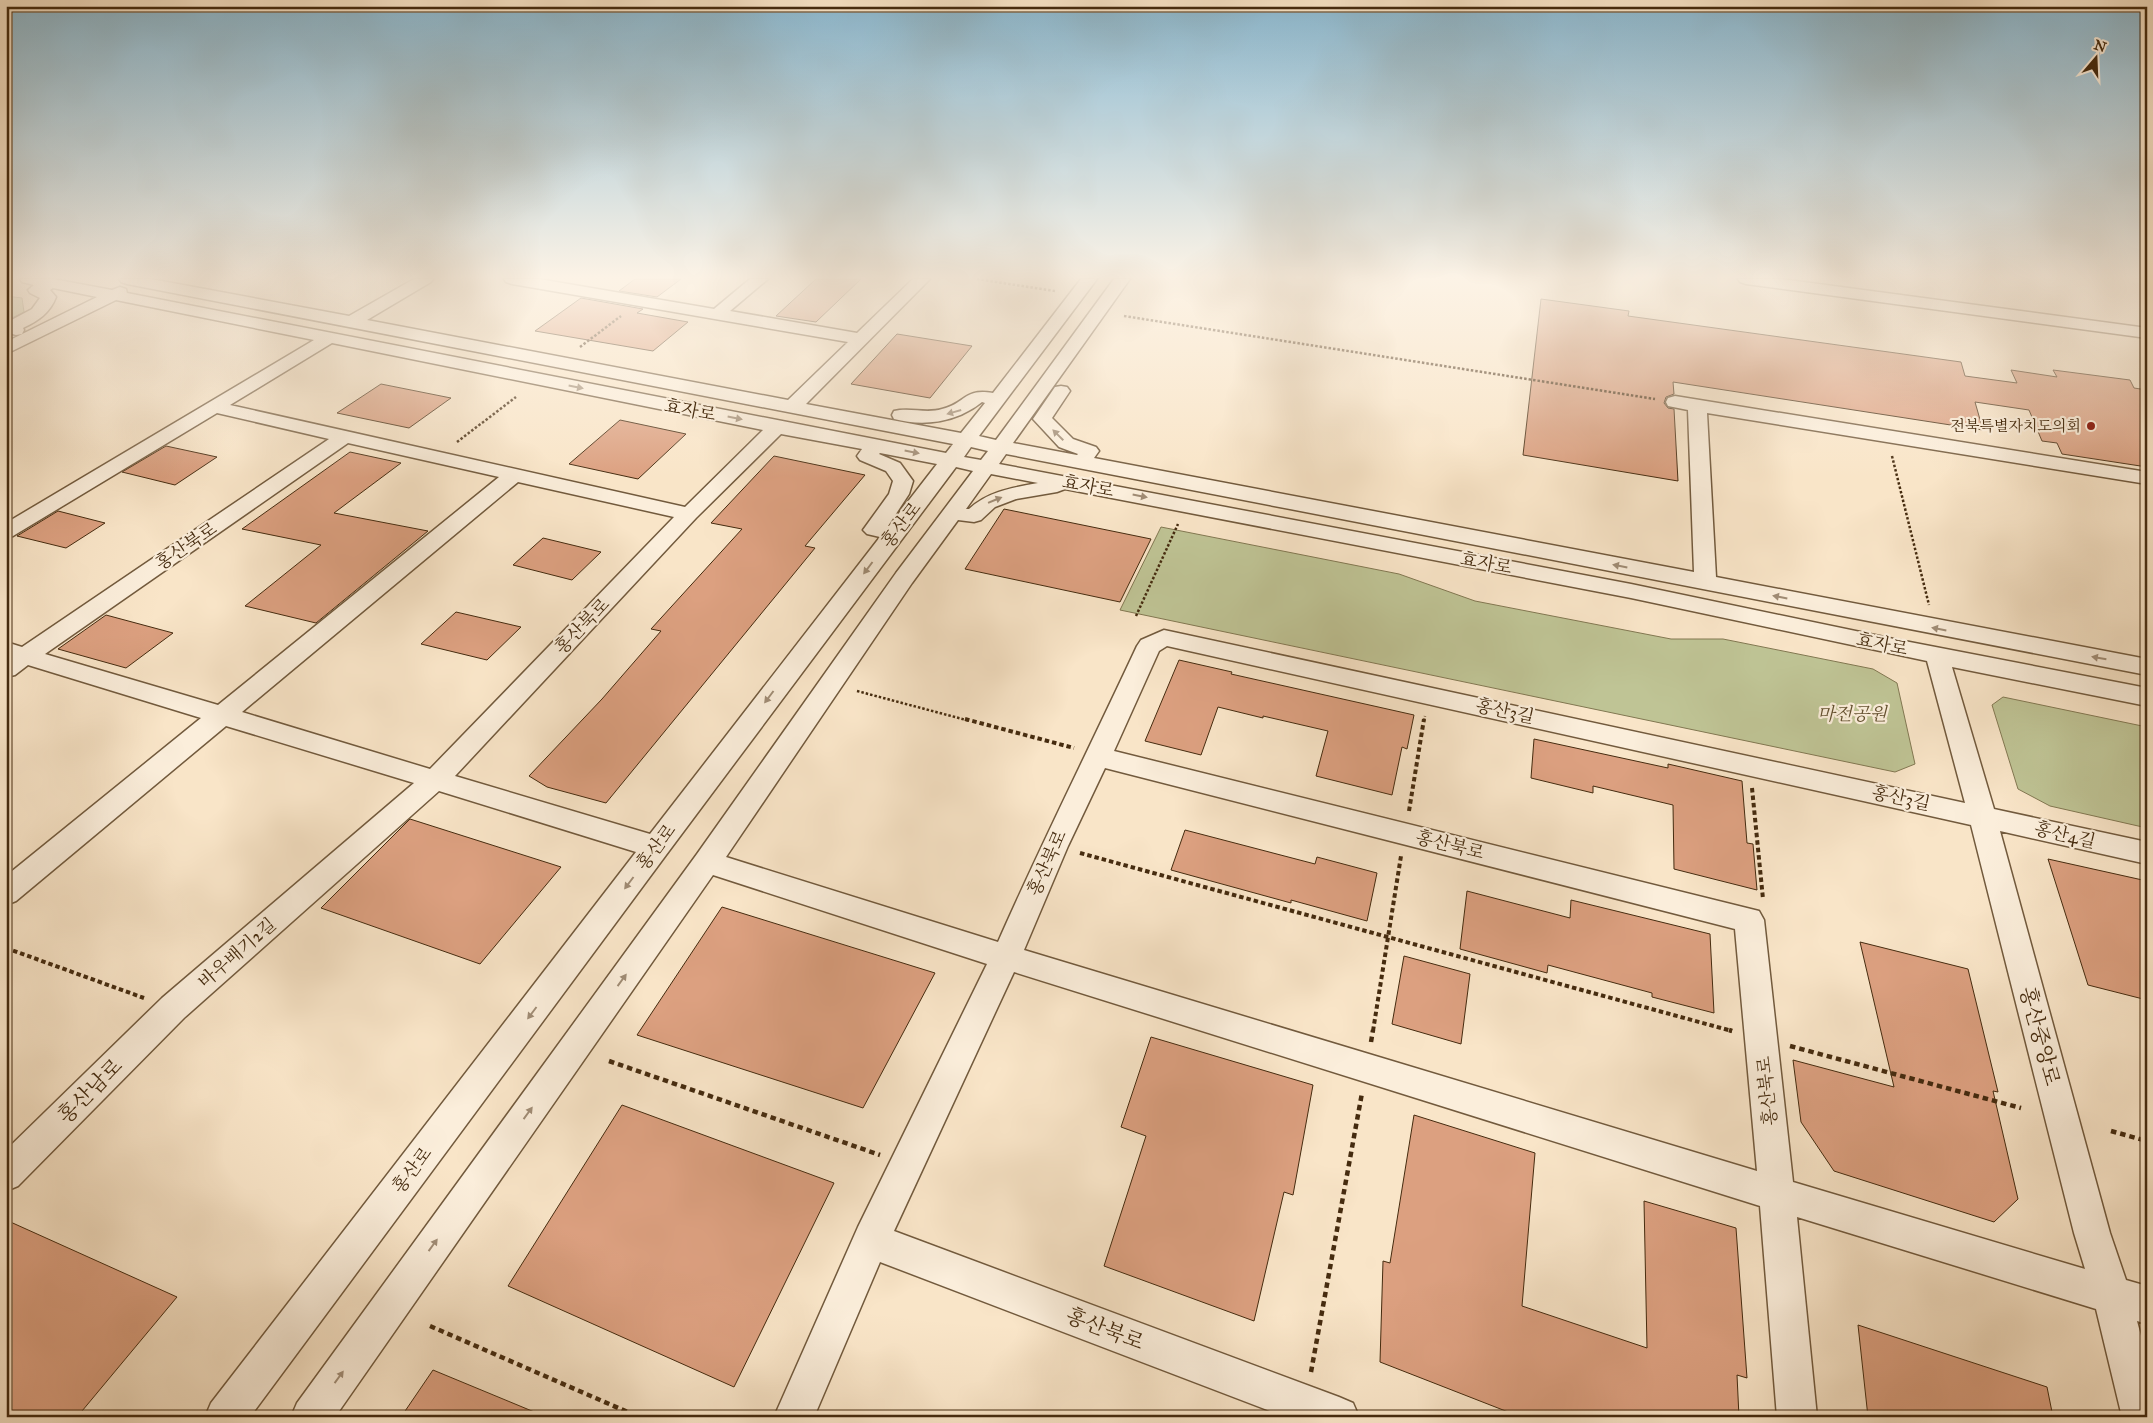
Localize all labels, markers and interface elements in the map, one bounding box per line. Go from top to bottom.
north arrow [2070,32,2120,82]
text: N [2092,36,2109,56]
one-way arrow [568,383,583,391]
street label: 효자로 [662,394,718,426]
one-way arrow [946,408,961,416]
one-way arrow [728,415,744,423]
place label: 전북특별자치도의회 [1951,417,2081,435]
marker: 전북특별자치도의회 [2085,420,2097,432]
one-way arrow [1052,430,1064,442]
one-way arrow [905,448,920,456]
street label: 효자로 [1060,470,1116,502]
one-way arrow [1133,492,1148,500]
one-way arrow [988,496,1003,504]
street label: 홍산로 [876,498,926,552]
street label: 홍산북로 [151,517,221,575]
street label: 효자로 [1458,547,1514,579]
one-way arrow [863,561,873,575]
one-way arrow [1613,562,1628,570]
street label: 홍산북로 [550,593,614,659]
one-way arrow [1771,593,1787,601]
one-way arrow [1931,624,1947,632]
street label: 효자로 [1854,628,1910,660]
one-way arrow [2090,654,2106,662]
one-way arrow [764,690,775,703]
street label: 홍산3길 [1474,694,1536,728]
park label: 마전공원 [1817,703,1888,725]
street label: 홍산3길 [1870,781,1932,815]
street label: 홍산4길 [2032,817,2098,853]
street label: 홍산로 [632,820,680,874]
street label: 홍산북로 [1414,826,1486,864]
street label: 홍산북로 [1023,827,1071,899]
one-way arrow [624,876,634,890]
street label: 바우배기2길 [194,913,280,993]
one-way arrow [617,974,627,987]
street label: 홍산중앙로 [2014,984,2066,1088]
one-way arrow [526,1006,537,1019]
street label: 홍산남로 [52,1053,128,1129]
street label: 홍산북로 [1752,1055,1782,1127]
one-way arrow [523,1106,533,1119]
street label: 홍산로 [388,1143,436,1197]
one-way arrow [428,1238,438,1252]
street label: 홍산북로 [1062,1302,1148,1356]
one-way arrow [334,1370,344,1384]

